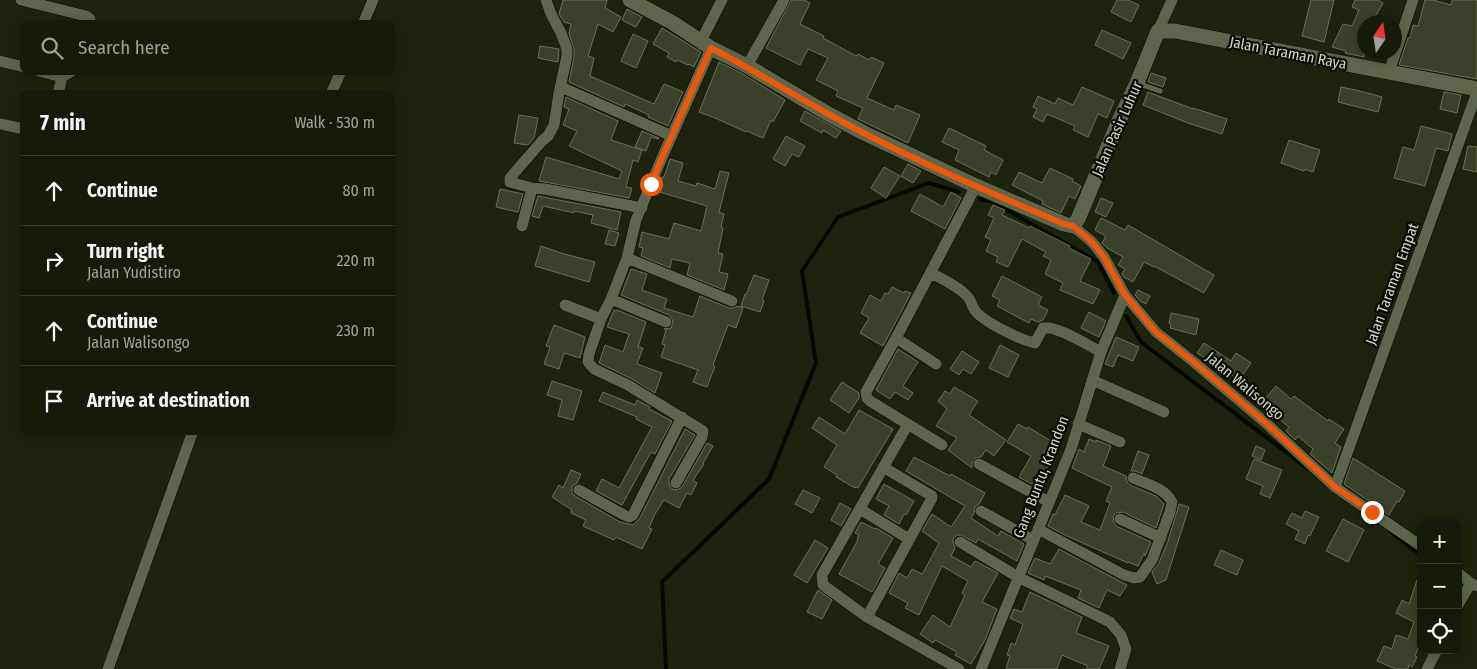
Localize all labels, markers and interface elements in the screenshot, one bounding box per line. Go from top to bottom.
north arrow [1357,15,1402,60]
search box [20,20,395,75]
street label: Jalan Taraman Raya [1228,33,1348,73]
icon: search [38,34,66,62]
text: Search here [78,36,170,59]
street label: Jalan Pasir Luhur [1088,78,1146,179]
text: 7 min [40,110,86,136]
text: Walk · 530 m [294,113,375,132]
route start [640,173,663,196]
icon: ahead [40,177,68,205]
text: Continue [87,179,158,202]
text: 80 m [343,181,375,200]
street label: Jalan Taraman Empat [1362,220,1422,347]
text: Turn right [87,240,164,263]
icon: right [40,247,68,275]
text: 220 m [336,251,375,270]
text: Jalan Yudistiro [87,263,181,282]
text: Continue [87,310,158,333]
icon: ahead [40,317,68,345]
text: 230 m [336,321,375,340]
text: Jalan Walisongo [87,333,190,352]
street label: Jalan Walisongo [1202,348,1288,424]
icon: arrive [40,387,68,415]
text: Arrive at destination [87,389,250,412]
street label: Gang Buntu, Krandon [1009,413,1073,541]
route end [1361,501,1384,524]
map controls [1417,519,1462,654]
button: + [1417,519,1462,564]
button: − [1417,564,1462,609]
button: locate [1417,609,1462,654]

